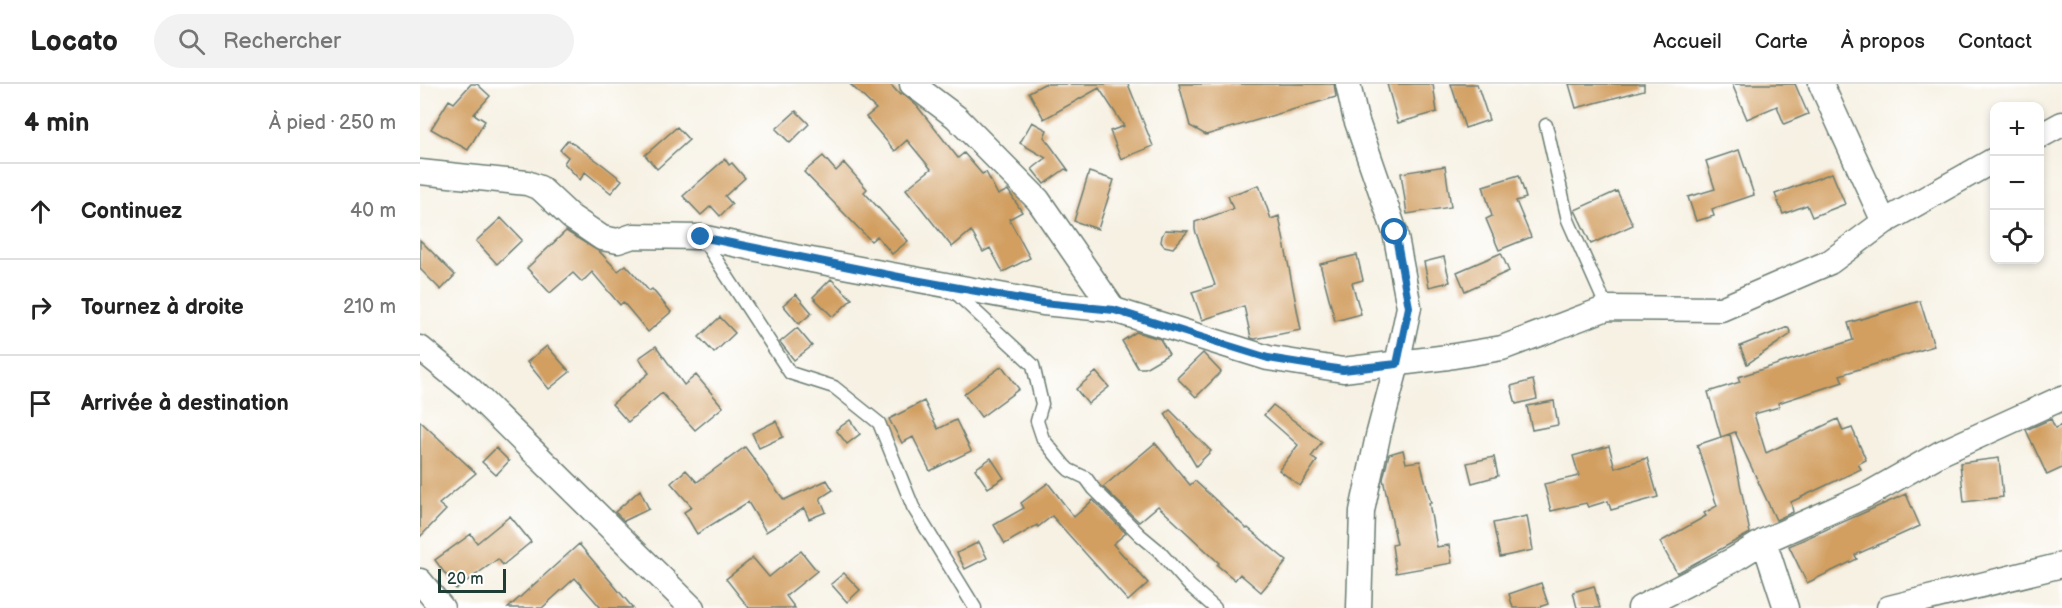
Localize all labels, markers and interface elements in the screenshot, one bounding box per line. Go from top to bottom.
search box [154,14,574,68]
text: Locato [30,25,118,58]
icon: search [175,25,208,58]
text: Rechercher [223,28,341,55]
text: Accueil [1653,29,1722,54]
text: Carte [1755,29,1808,54]
text: À propos [1841,29,1925,54]
text: Contact [1958,29,2032,54]
map controls [1990,102,2044,264]
button: + [1990,102,2044,156]
text: 4 min [24,108,89,139]
text: À pied · 250 m [269,111,396,135]
button: − [1990,156,2044,210]
icon: ahead [24,195,57,228]
text: Continuez [81,198,182,225]
text: 40 m [350,199,396,223]
button: locate [1990,210,2044,264]
route start [1381,218,1407,244]
route end [687,223,713,249]
icon: right [24,291,57,324]
text: Tournez à droite [81,294,244,321]
text: 210 m [343,295,396,319]
icon: arrive [24,387,57,420]
text: Arrivée à destination [81,390,289,417]
scale bar [438,566,506,594]
text: 20 m [447,570,483,589]

